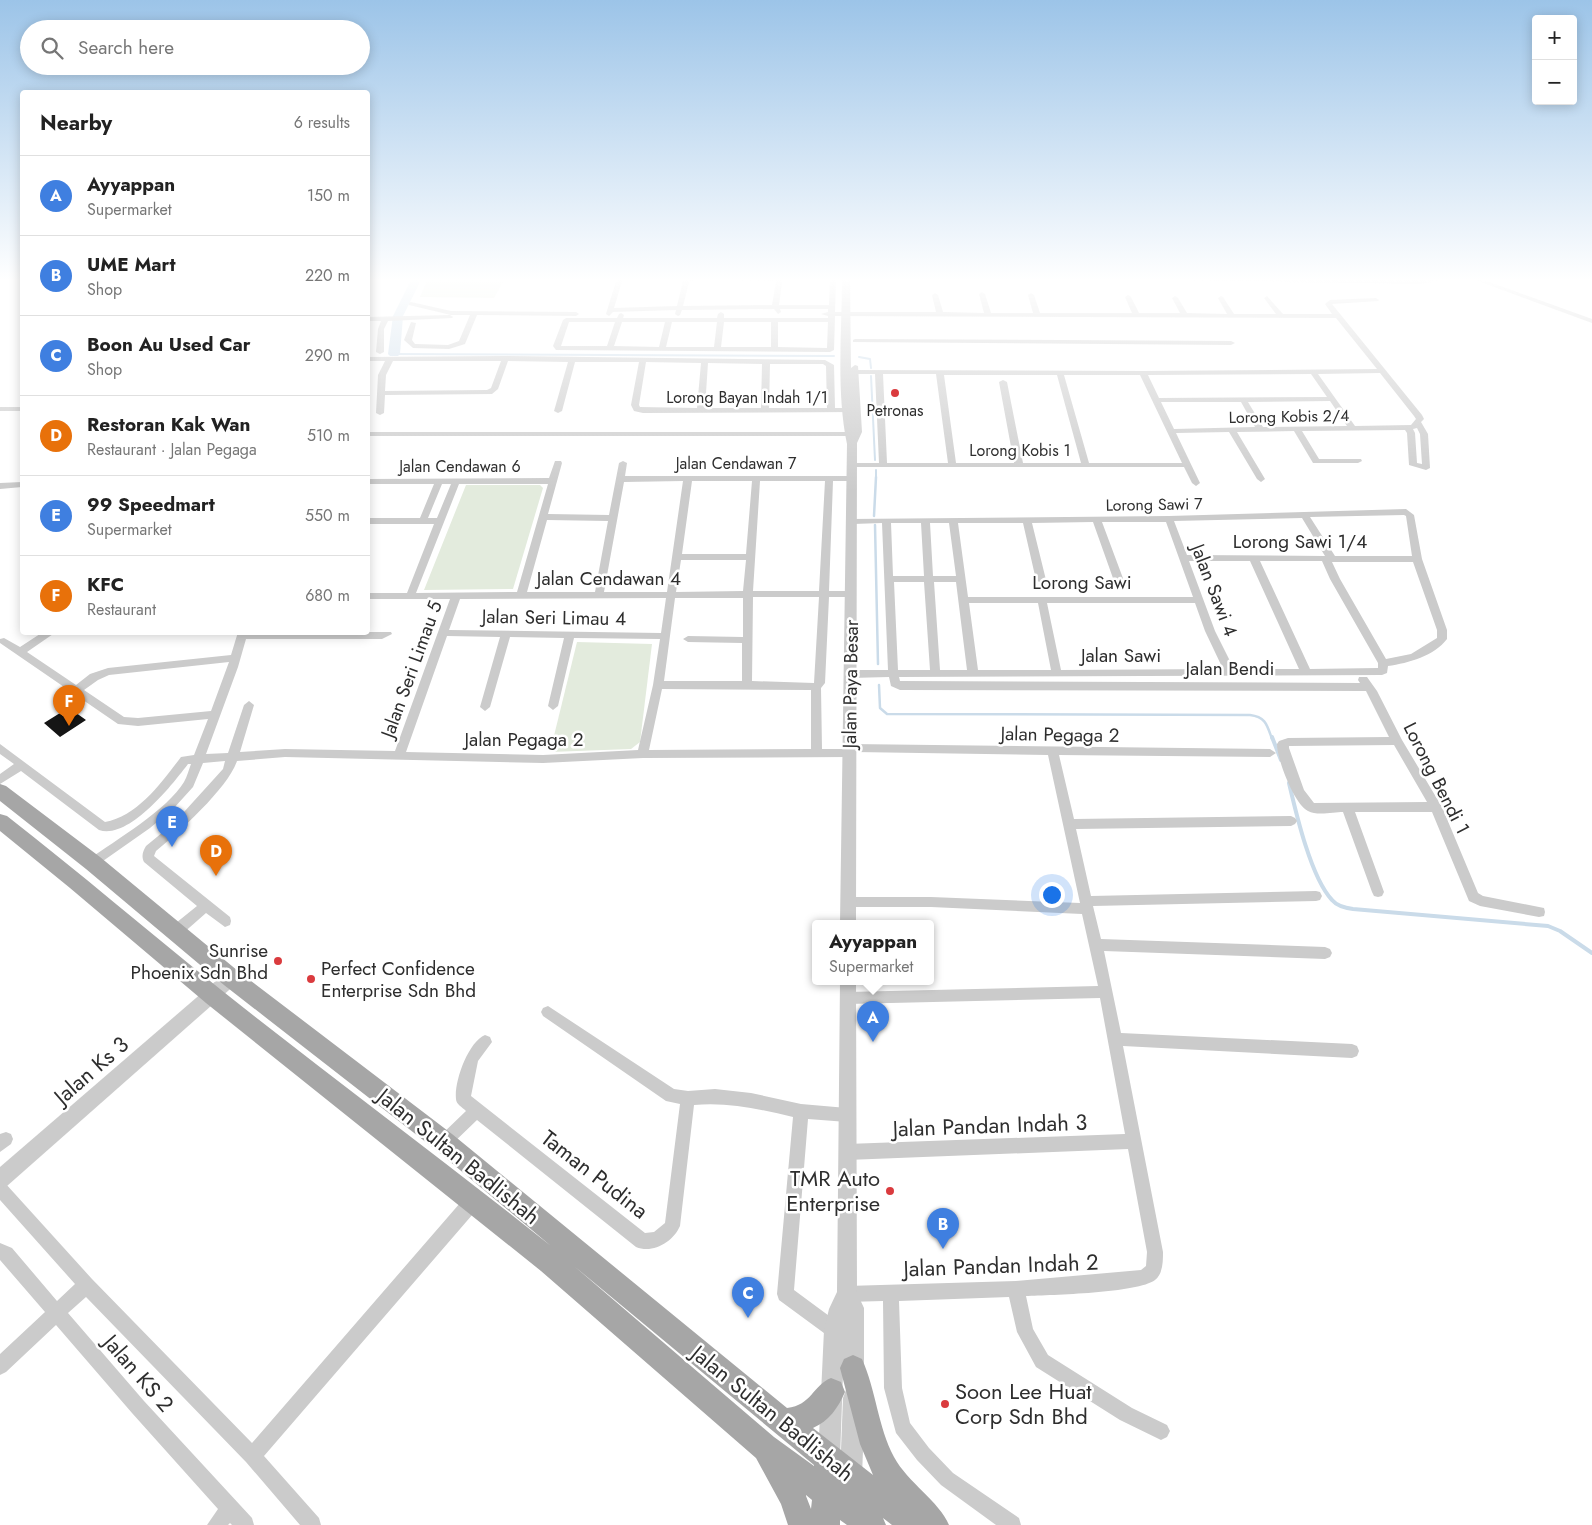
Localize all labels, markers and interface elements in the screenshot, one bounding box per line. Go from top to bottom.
map controls [1532,15,1577,105]
button: + [1532,15,1577,60]
search box [20,20,370,75]
icon: search [38,34,66,62]
text: Search here [78,34,174,61]
button: − [1532,60,1577,105]
text: Nearby [40,108,112,138]
text: 6 results [294,111,350,134]
text: Ayyappan [87,171,175,198]
text: A [50,184,62,207]
text: 150 m [307,184,350,207]
text: Supermarket [87,198,172,221]
text: UME Mart [87,251,175,278]
text: B [51,264,61,287]
text: 220 m [305,264,350,287]
text: Shop [87,278,122,301]
text: Boon Au Used Car [87,331,251,358]
text: C [50,344,62,367]
text: 290 m [305,344,350,367]
text: Shop [87,358,122,381]
street label: Lorong Bayan Indah 1/1 [666,386,828,409]
marker: Petronas [889,387,901,399]
place label: Petronas [867,399,923,422]
street label: Lorong Kobis 2/4 [1228,404,1350,429]
text: Restoran Kak Wan [87,411,250,438]
text: D [50,424,62,447]
text: 510 m [307,424,350,447]
text: Restaurant · Jalan Pegaga [87,438,257,461]
street label: Lorong Kobis 1 [969,439,1071,462]
street label: Jalan Cendawan 7 [674,452,797,475]
street label: Jalan Cendawan 6 [397,455,521,478]
text: 99 Speedmart [87,491,215,518]
street label: Lorong Sawi 7 [1105,492,1203,517]
text: E [51,504,61,527]
text: 550 m [305,504,350,527]
text: Supermarket [87,518,172,541]
street label: Lorong Sawi 1/4 [1233,528,1367,555]
street label: Jalan Sawi 4 [1183,537,1245,640]
street label: Jalan Cendawan 4 [534,565,681,592]
street label: Lorong Sawi [1032,569,1132,596]
text: KFC [87,571,124,598]
text: F [52,584,60,607]
text: 680 m [305,584,350,607]
street label: Jalan Seri Limau 5 [373,597,449,744]
text: Restaurant [87,598,156,621]
street label: Jalan Seri Limau 4 [479,603,626,632]
street label: Jalan Paya Besar [836,619,865,752]
street label: Jalan Sawi [1078,642,1161,669]
street label: Jalan Bendi [1182,655,1275,682]
pin: F [53,685,85,726]
street label: Lorong Bendi 1 [1397,718,1476,839]
street label: Jalan Pegaga 2 [997,720,1120,749]
street label: Jalan Pegaga 2 [462,726,583,753]
pin: E [156,806,188,847]
pin: D [200,835,232,876]
your location [1039,882,1065,908]
popup [812,920,934,985]
text: Ayyappan [829,928,917,955]
place label: Sunrise Phoenix Sdn Bhd [131,937,268,986]
marker: Sunrise Phoenix Sdn Bhd [272,955,284,967]
place label: Perfect Confidence Enterprise Sdn Bhd [321,955,476,1004]
text: Supermarket [829,955,913,978]
marker: Perfect Confidence Enterprise Sdn Bhd [305,973,317,985]
pin: A [857,1001,889,1042]
street label: Jalan Ks 3 [44,1029,135,1113]
street label: Jalan Sultan Badlishah [368,1078,547,1232]
street label: Jalan Pandan Indah 3 [889,1106,1088,1144]
street label: Taman Pudina [535,1122,655,1226]
place label: TMR Auto Enterprise [786,1162,880,1219]
marker: TMR Auto Enterprise [884,1185,896,1197]
pin: B [927,1208,959,1249]
street label: Jalan Pandan Indah 2 [900,1246,1099,1285]
pin: C [732,1277,764,1318]
street label: Jalan KS 2 [94,1325,182,1419]
street label: Jalan Sultan Badlishah [682,1335,861,1489]
place label: Soon Lee Huat Corp Sdn Bhd [955,1375,1092,1432]
marker: Soon Lee Huat Corp Sdn Bhd [939,1398,951,1410]

